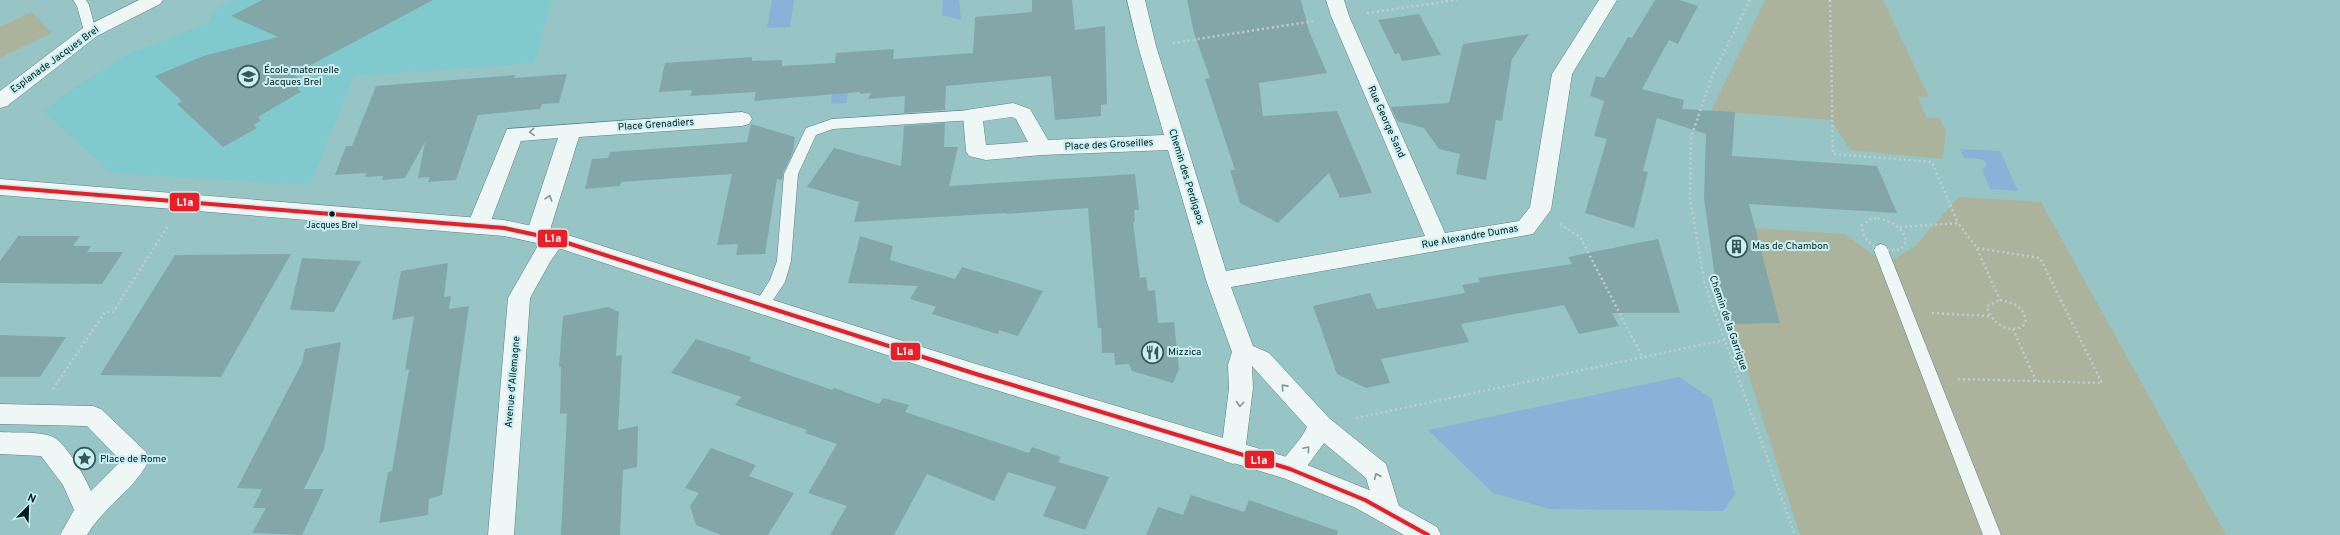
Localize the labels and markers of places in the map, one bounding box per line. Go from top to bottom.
school or university icon: École maternelle Jacques Brel [236,63,262,89]
place label: École maternelle Jacques Brel [264,64,339,89]
marker: Jacques Brel [327,209,337,219]
place label: Jacques Brel [306,220,358,231]
building icon: Mas de Chambon [1723,233,1749,259]
place label: Mas de Chambon [1752,240,1828,253]
restaurant icon: Mizzica [1139,339,1165,365]
place label: Mizzica [1168,346,1201,359]
place icon: Place de Rome [72,446,98,472]
place label: Place de Rome [100,453,166,466]

